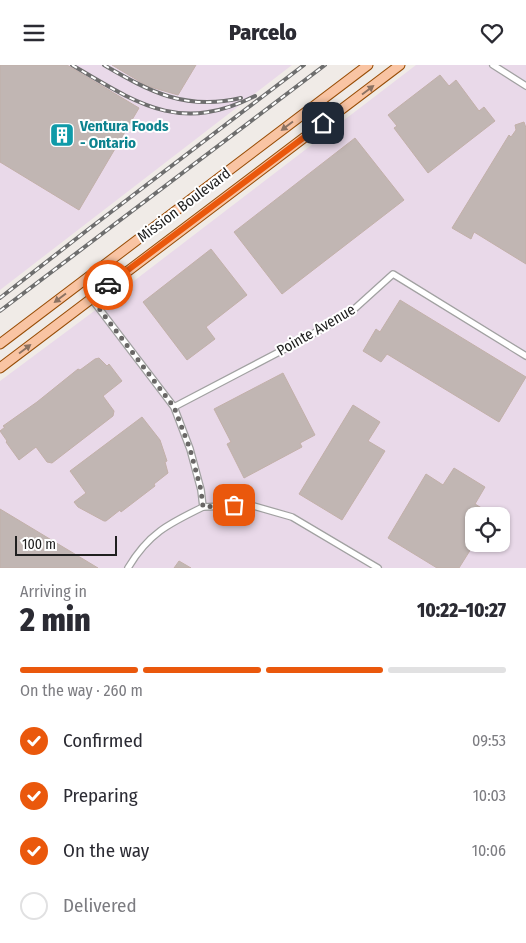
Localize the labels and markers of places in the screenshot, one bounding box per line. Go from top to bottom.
pin [302,102,344,144]
place label: Ventura Foods - Ontario [79,117,169,152]
building icon: Ventura Foods - Ontario [49,122,75,148]
pin [213,484,255,526]

